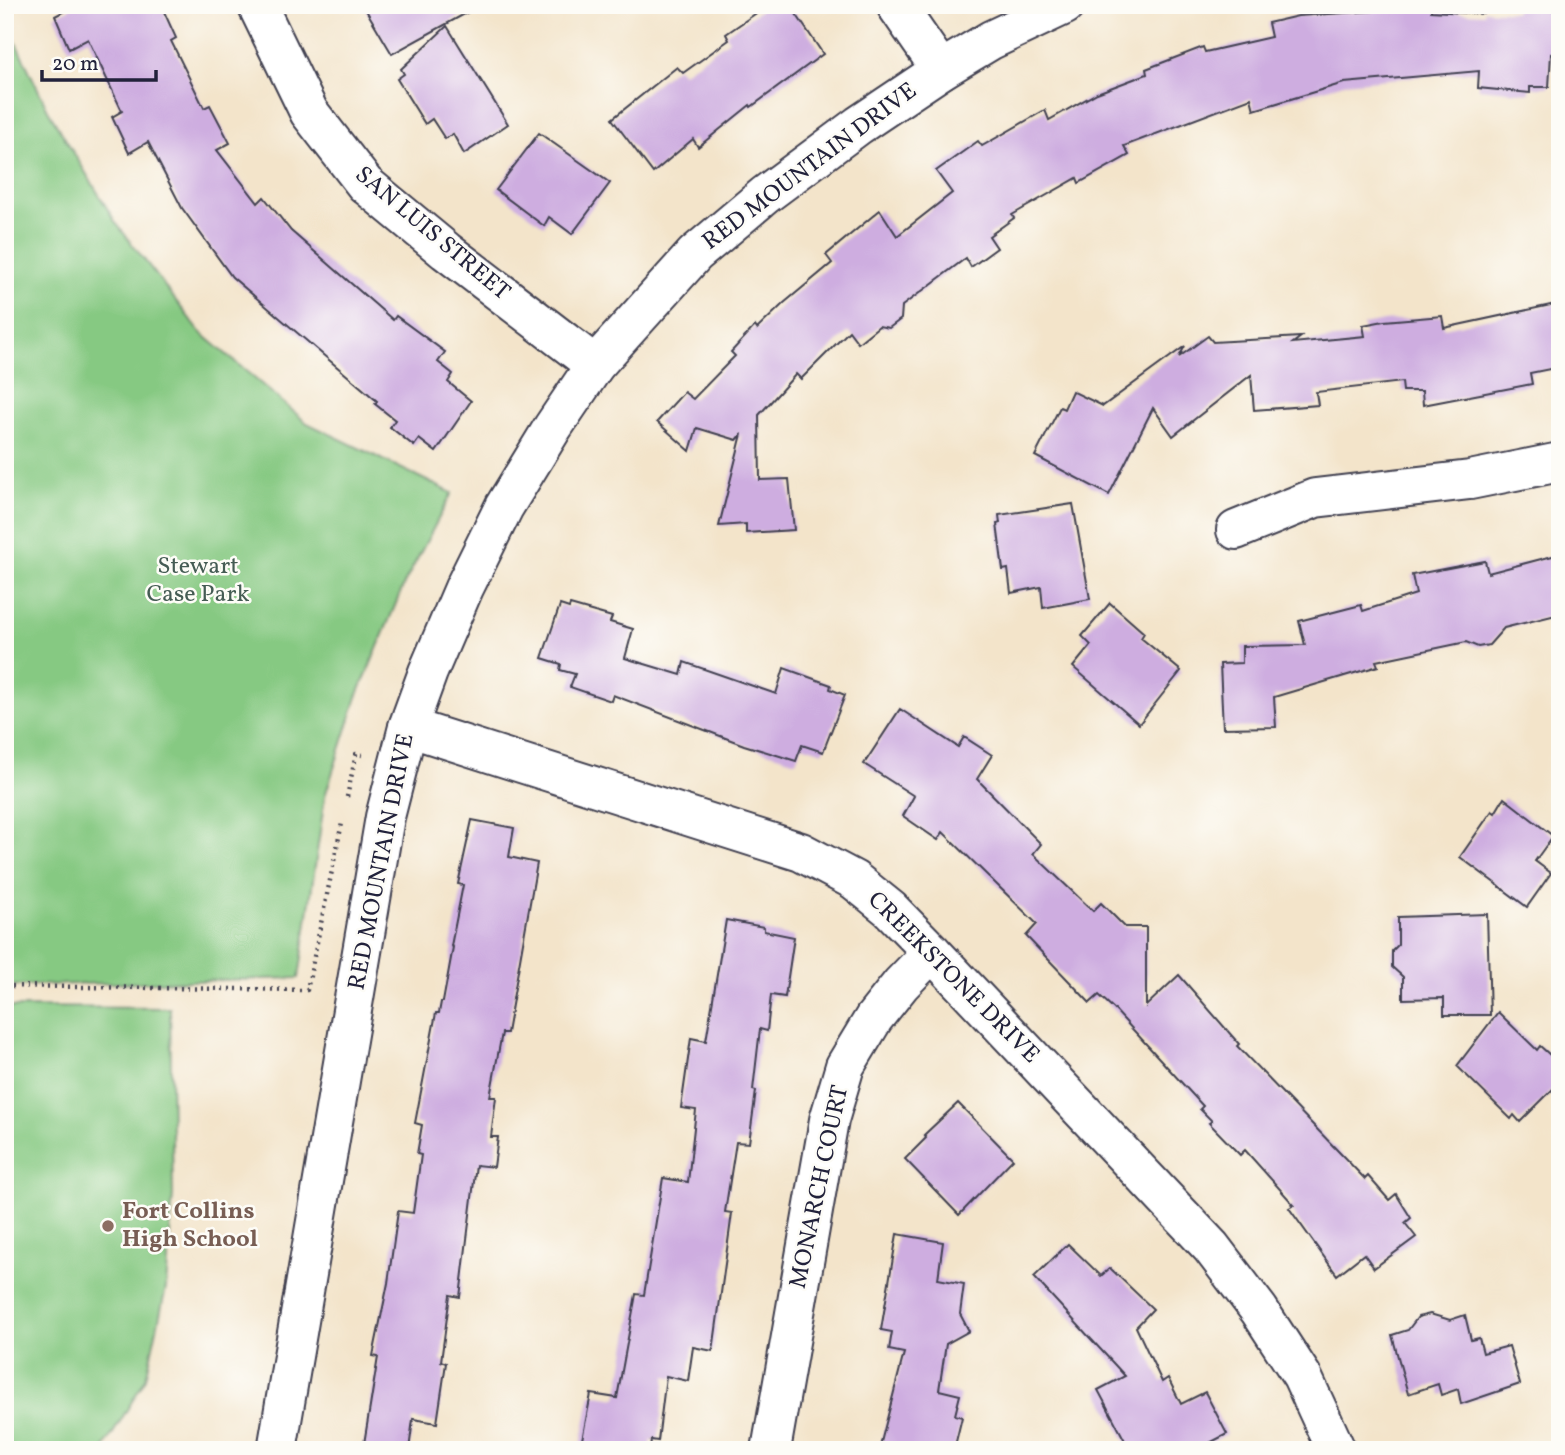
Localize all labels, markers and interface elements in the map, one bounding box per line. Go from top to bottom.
scale bar [42,38,156,82]
text: 20 m [52,50,98,79]
street label: RED MOUNTAIN DRIVE [696,75,924,259]
street label: SAN LUIS STREET [347,159,517,309]
park label: Stewart Case Park [146,550,250,612]
street label: RED MOUNTAIN DRIVE [340,731,424,993]
street label: CREEKSTONE DRIVE [859,884,1047,1072]
street label: MONARCH COURT [782,1082,858,1292]
place label: Fort Collins High School [122,1195,258,1257]
marker: Fort Collins High School [100,1218,116,1234]

